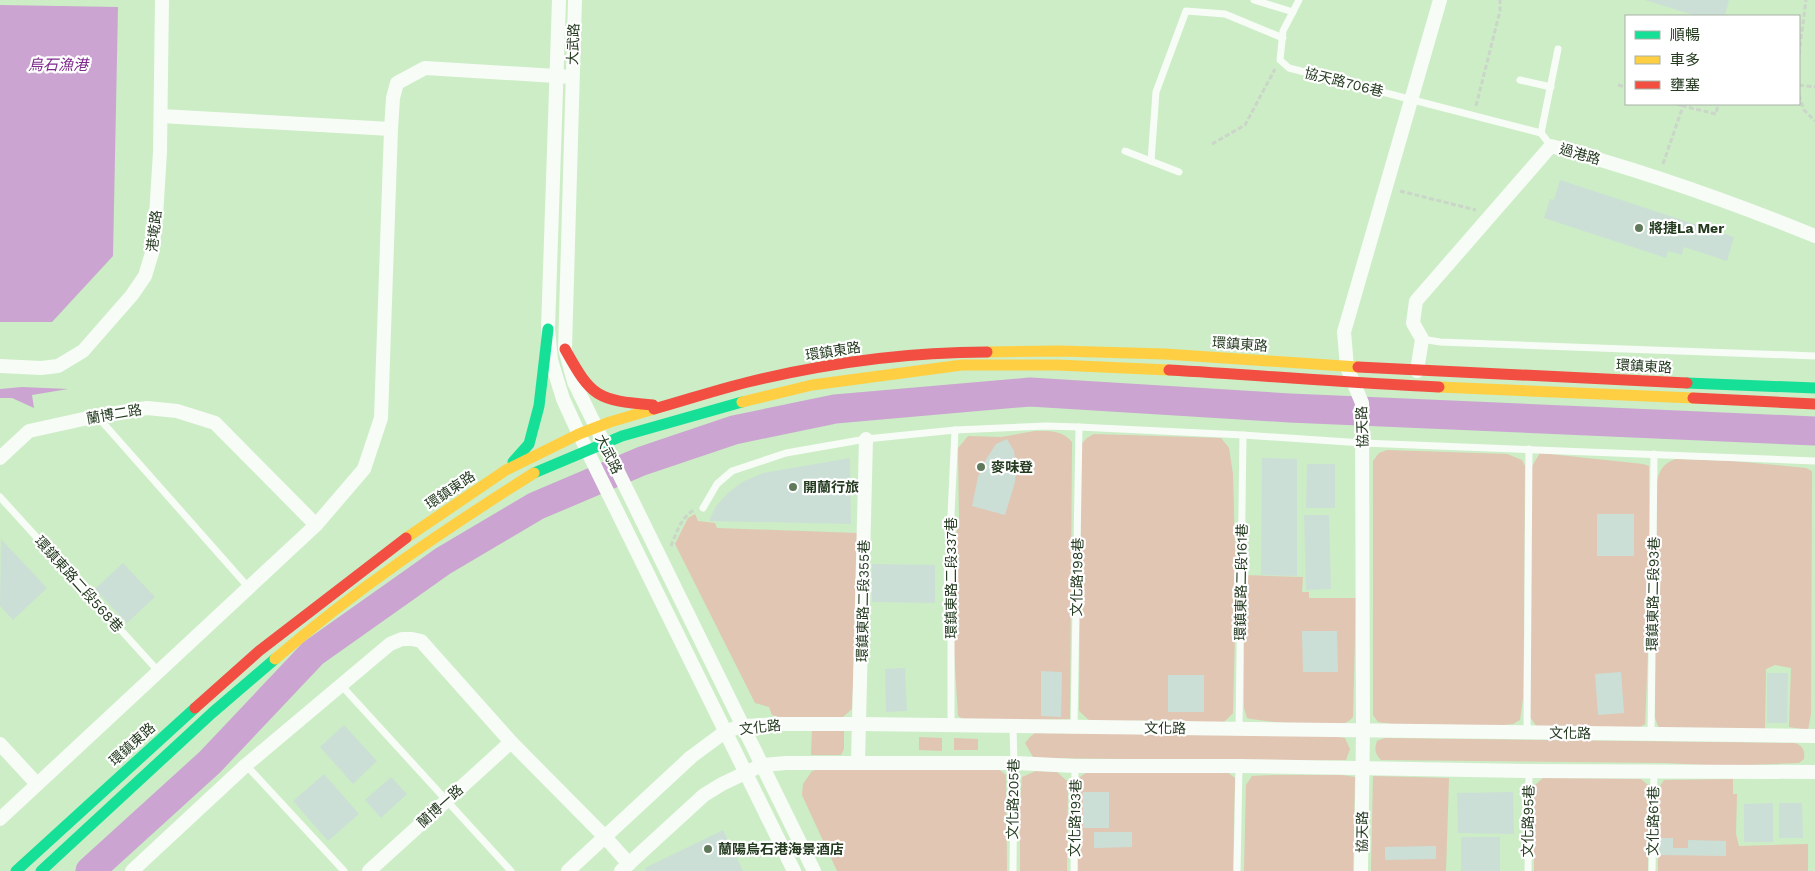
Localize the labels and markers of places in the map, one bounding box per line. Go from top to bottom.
place label: 將捷La Mer [1649,220,1724,236]
marker: 將捷La Mer [1633,222,1645,234]
place label: 麥味登 [991,459,1033,475]
marker: 麥味登 [975,461,987,473]
place label: 開蘭行旅 [803,479,859,495]
marker: 開蘭行旅 [787,481,799,493]
place label: 蘭陽烏石港海景酒店 [718,841,844,857]
marker: 蘭陽烏石港海景酒店 [702,843,714,855]

